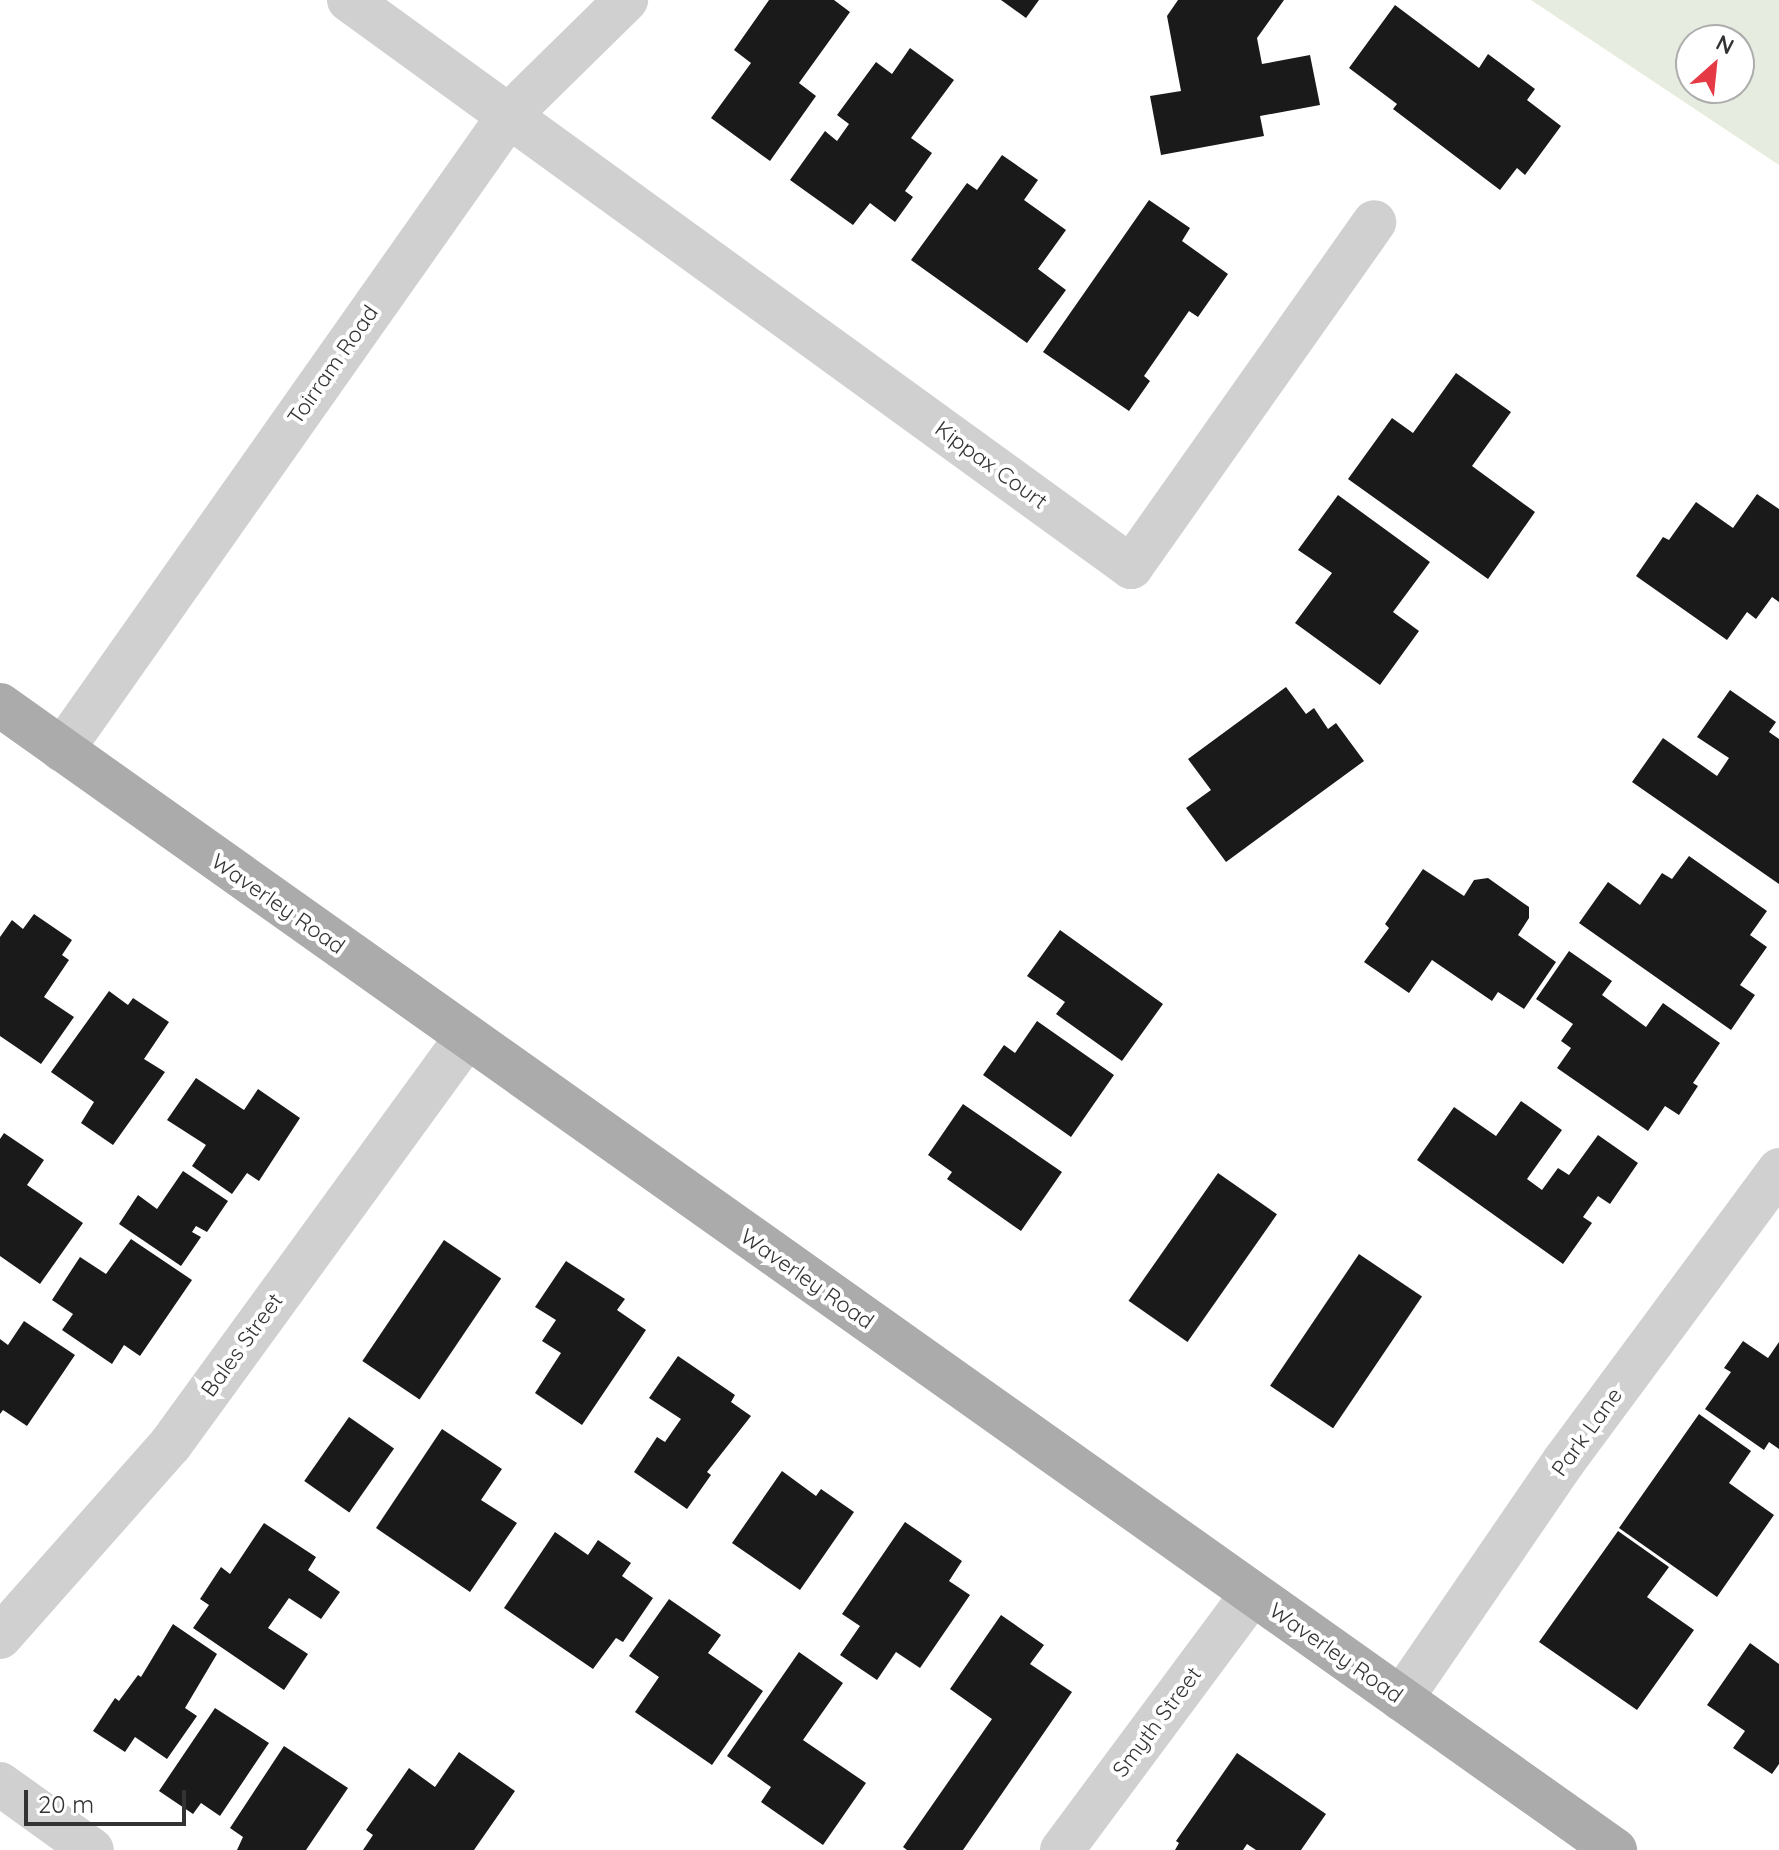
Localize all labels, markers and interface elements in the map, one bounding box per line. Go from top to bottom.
north arrow [1675,24,1755,104]
text: N [1711,28,1739,61]
street label: Toirram Road [282,300,384,430]
street label: Kippax Court [930,415,1052,515]
street label: Waverley Road [206,848,350,960]
street label: Waverley Road [735,1223,879,1335]
street label: Bales Street [196,1288,288,1402]
street label: Park Lane [1546,1383,1628,1481]
street label: Waverley Road [1264,1597,1408,1709]
street label: Smyth Street [1107,1662,1207,1782]
scale bar [28,1774,190,1824]
text: 20 m [38,1789,94,1819]

